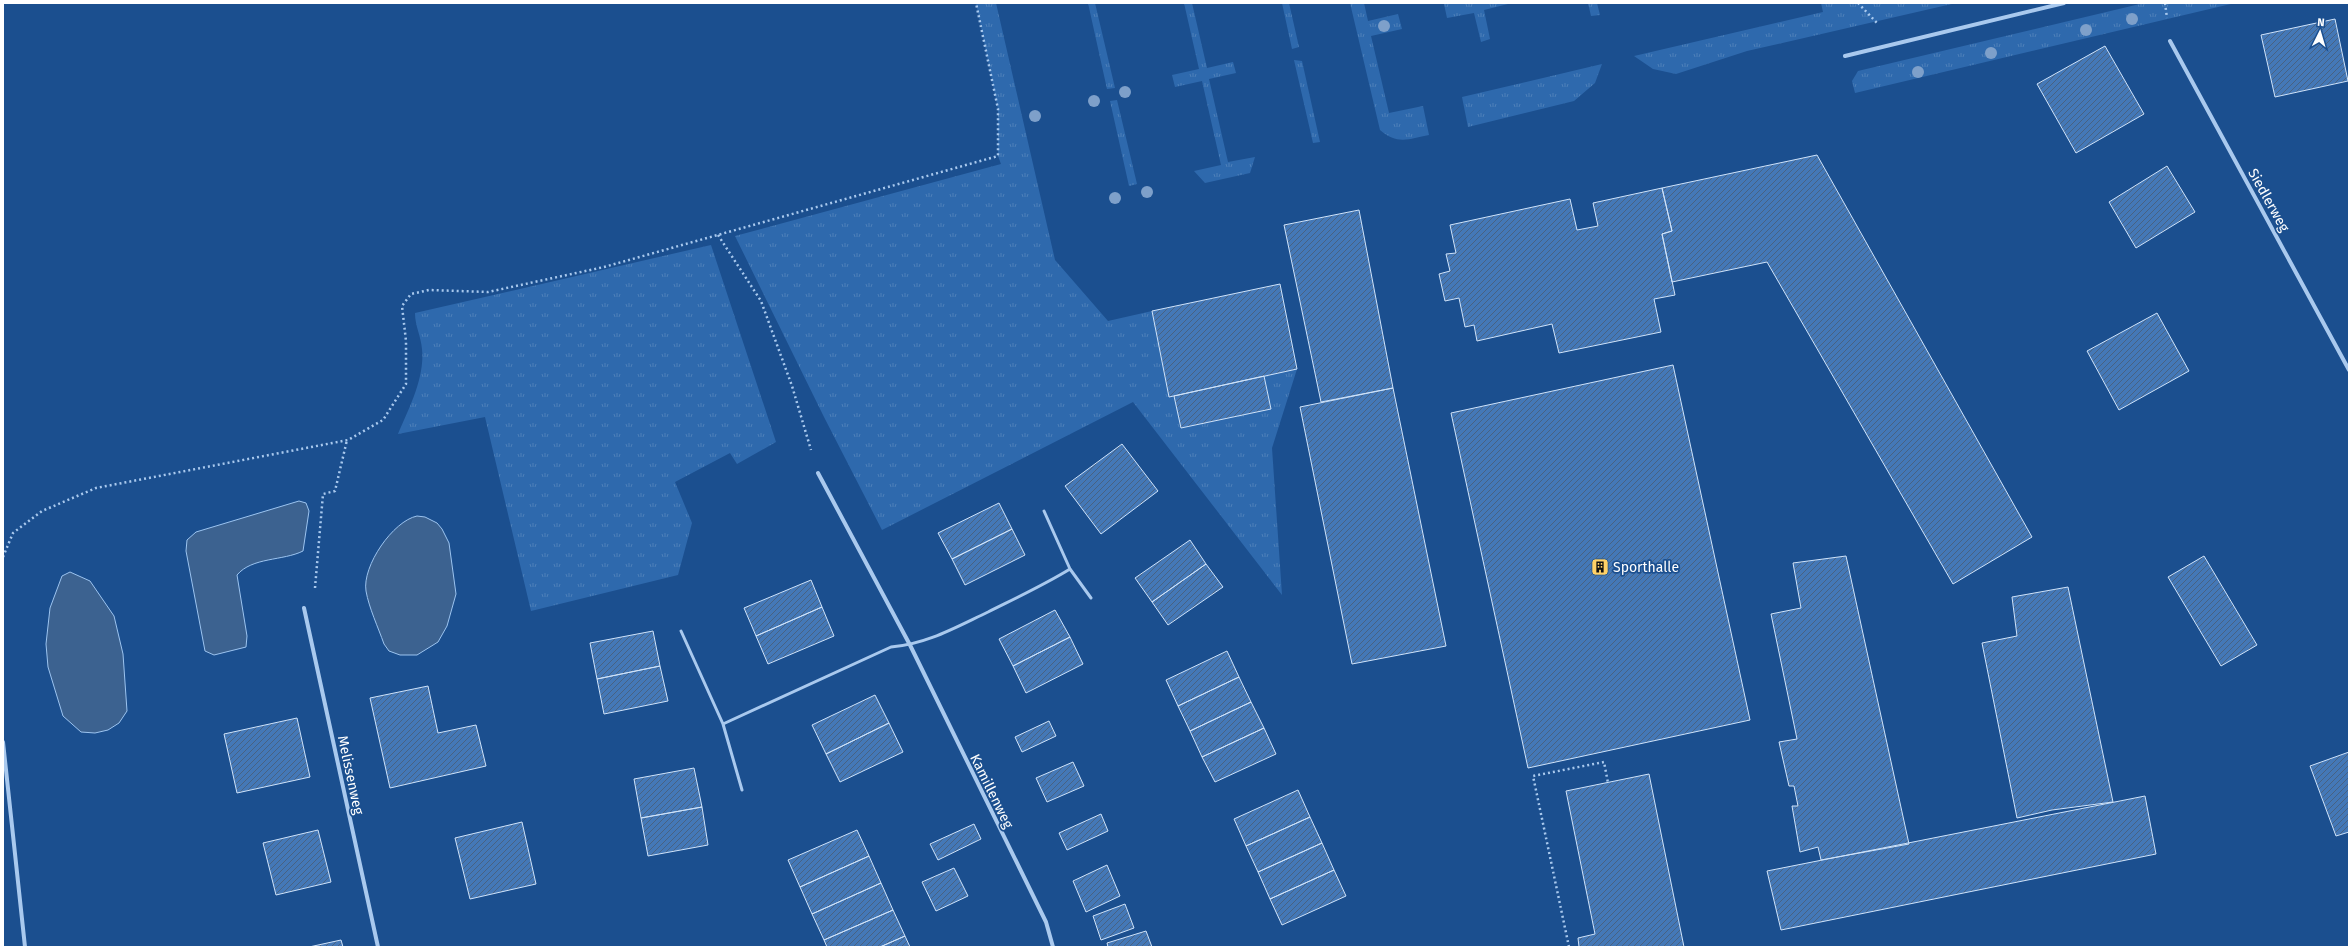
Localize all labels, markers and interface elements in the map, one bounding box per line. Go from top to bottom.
north arrow [2300,12,2340,52]
text: N [2317,16,2325,29]
street label: Siedlerweg [2244,166,2293,235]
building icon: Sporthalle [1590,557,1610,577]
place label: Sporthalle [1613,559,1679,576]
street label: Melissenweg [334,734,367,817]
street label: Kamillenweg [966,751,1017,832]

